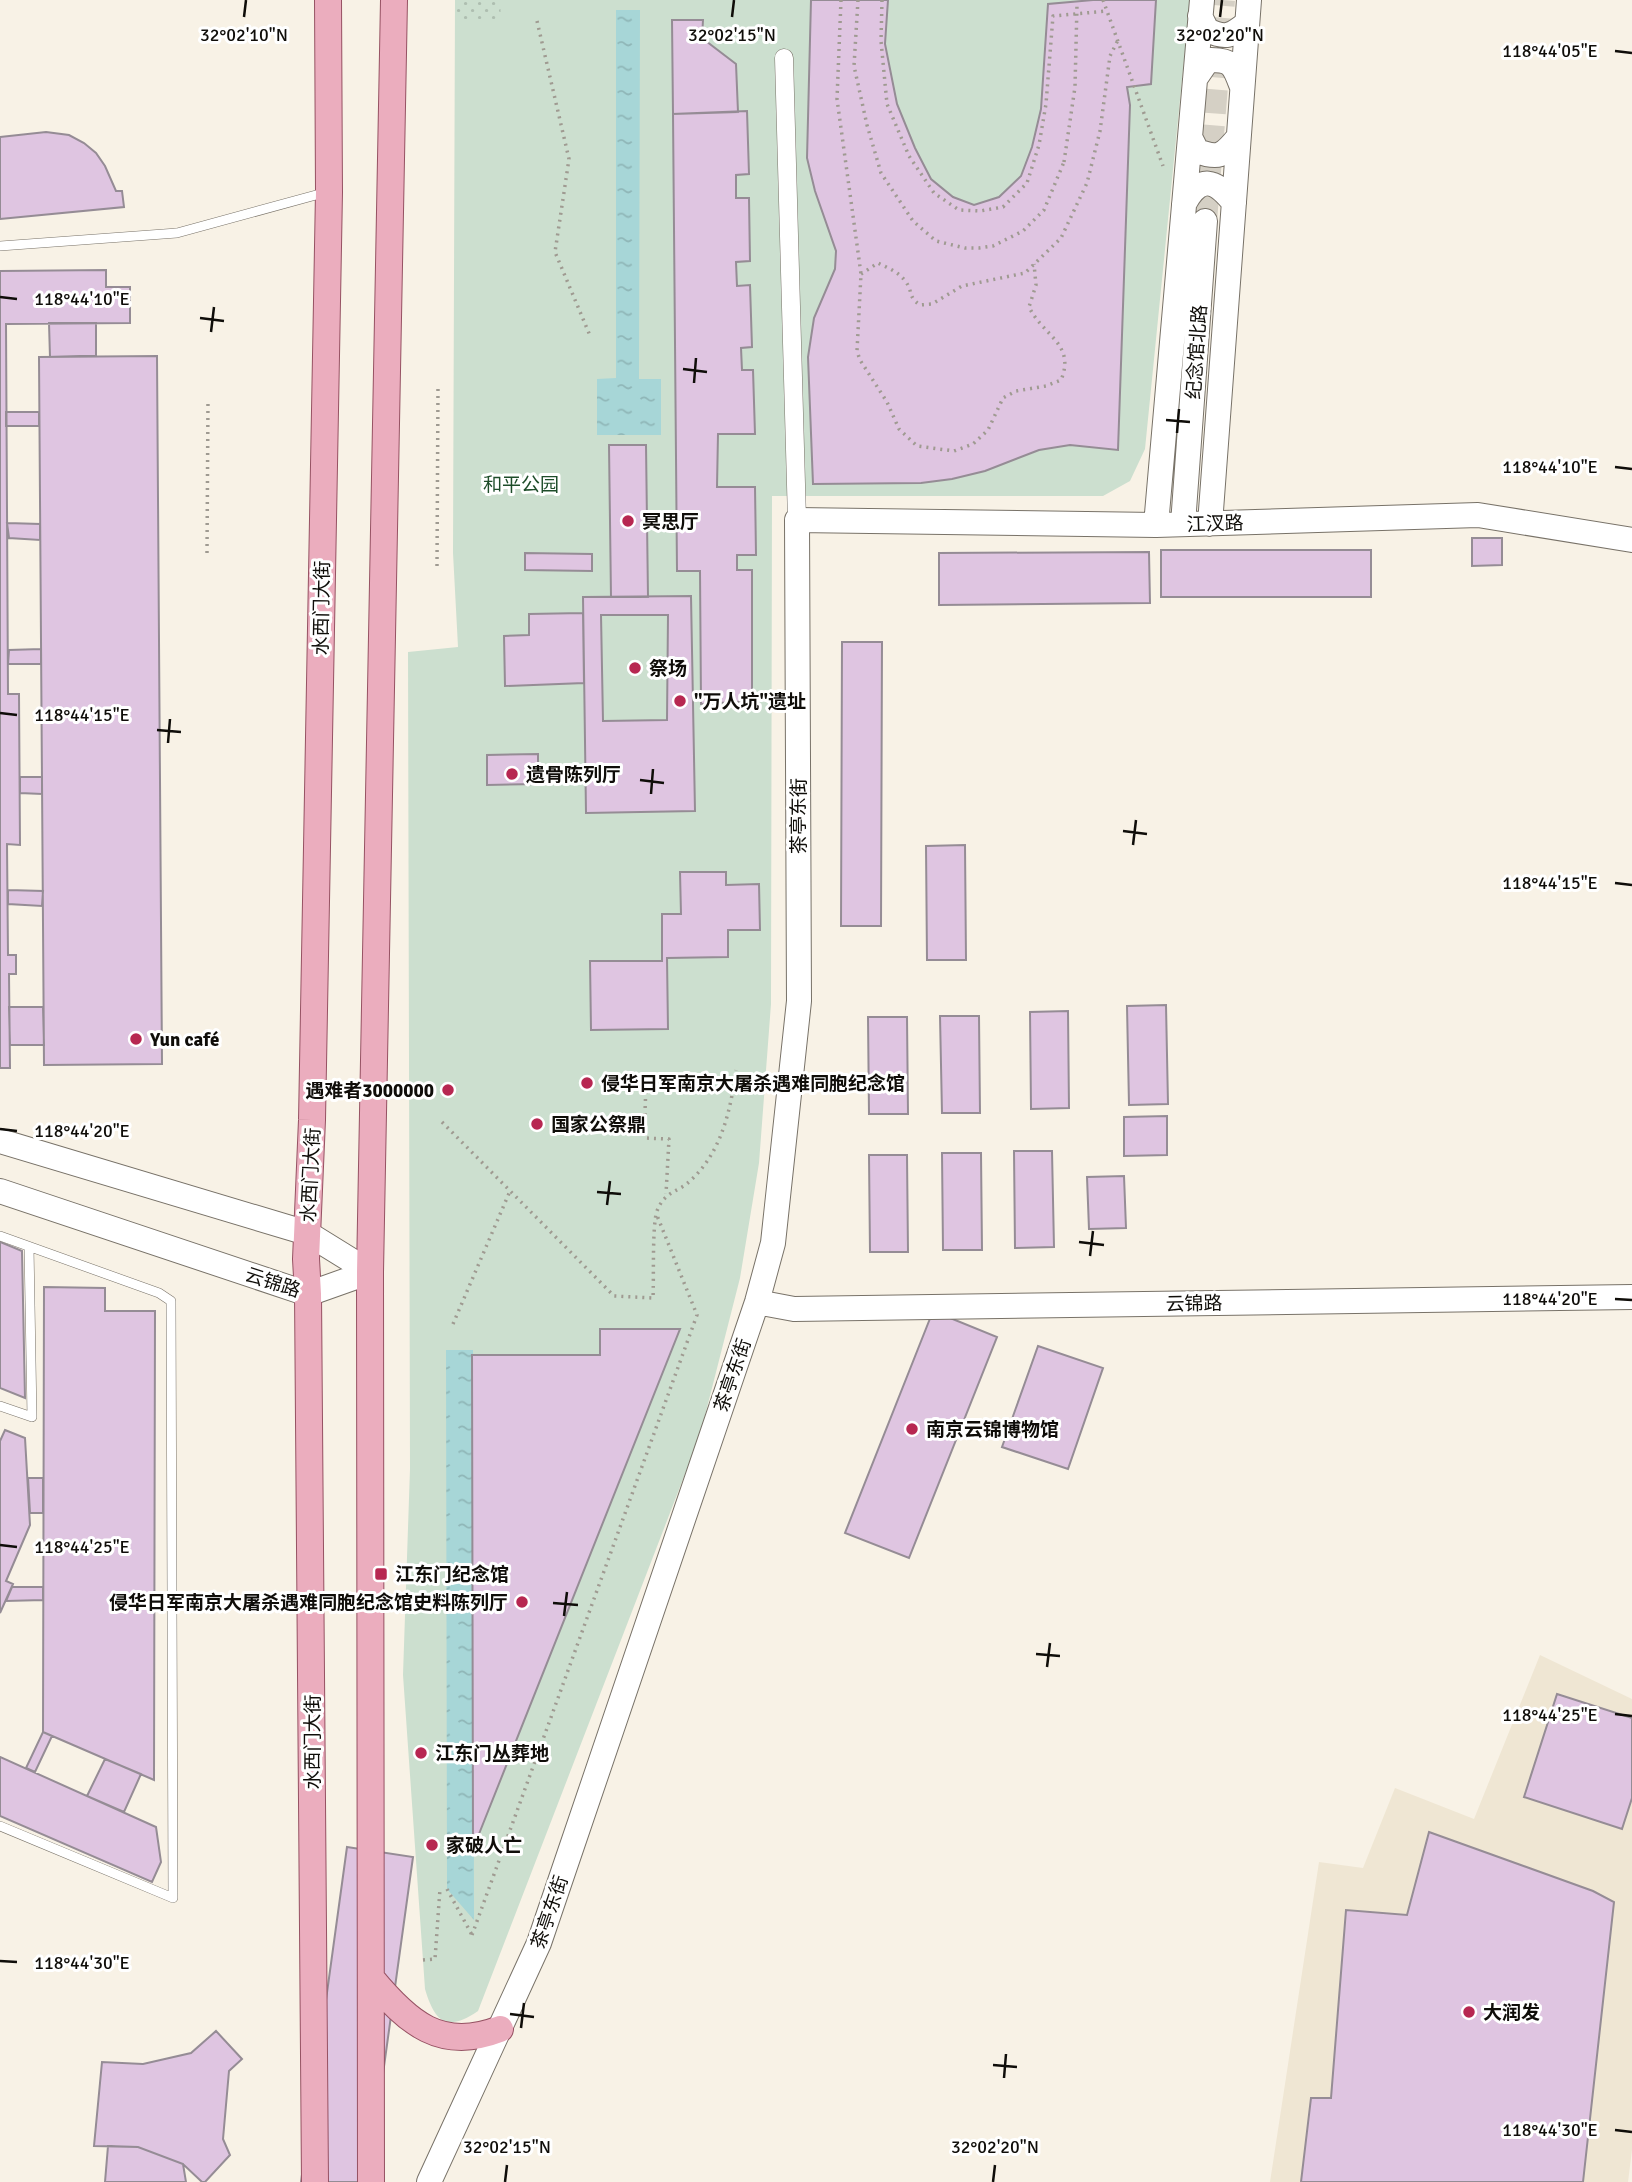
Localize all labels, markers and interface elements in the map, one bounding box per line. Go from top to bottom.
text: 32°02'10"N [200,24,288,46]
text: 32°02'15"N [688,24,776,46]
text: 32°02'20"N [1176,24,1264,46]
text: 118°44'05"E [1502,40,1598,62]
text: 118°44'10"E [34,288,130,310]
street label: 纪念馆北路 [1182,304,1212,400]
text: 118°44'10"E [1502,456,1598,478]
park label: 和平公园 [483,473,559,497]
place label: 冥思厅 [642,510,699,534]
street label: 江汊路 [1186,511,1244,537]
marker: 冥思厅 [620,513,636,529]
street label: 水西门大街 [309,560,335,656]
place label: 祭场 [649,657,687,681]
marker: 祭场 [627,660,643,676]
place label: "万人坑"遗址 [694,690,806,714]
marker: "万人坑"遗址 [672,693,688,709]
text: 118°44'15"E [34,704,130,726]
place label: 遗骨陈列厅 [526,763,621,787]
marker: 遗骨陈列厅 [504,766,520,782]
street label: 茶亭东街 [787,778,811,854]
text: 118°44'15"E [1502,872,1598,894]
place label: Yun café [149,1028,219,1052]
marker: Yun café [128,1031,144,1047]
place label: 侵华日军南京大屠杀遇难同胞纪念馆 [601,1072,905,1096]
marker: 侵华日军南京大屠杀遇难同胞纪念馆 [579,1075,595,1091]
place label: 遇难者3000000 [305,1079,434,1103]
marker: 遇难者3000000 [440,1082,456,1098]
place label: 国家公祭鼎 [551,1113,646,1137]
marker: 国家公祭鼎 [529,1116,545,1132]
text: 118°44'20"E [34,1120,130,1142]
street label: 水西门大街 [297,1127,325,1223]
street label: 云锦路 [242,1263,304,1303]
text: 118°44'20"E [1502,1288,1598,1310]
street label: 云锦路 [1165,1292,1223,1316]
street label: 茶亭东街 [709,1335,757,1415]
place label: 南京云锦博物馆 [926,1418,1059,1442]
marker: 南京云锦博物馆 [904,1421,920,1437]
text: 118°44'25"E [34,1536,130,1558]
place label: 江东门纪念馆 [395,1563,509,1587]
marker: 江东门纪念馆 [373,1566,389,1582]
place label: 侵华日军南京大屠杀遇难同胞纪念馆史料陈列厅 [109,1591,508,1615]
marker: 侵华日军南京大屠杀遇难同胞纪念馆史料陈列厅 [514,1594,530,1610]
street label: 水西门大街 [301,1694,325,1790]
text: 118°44'25"E [1502,1704,1598,1726]
place label: 江东门丛葬地 [435,1742,549,1766]
marker: 江东门丛葬地 [413,1745,429,1761]
place label: 家破人亡 [446,1834,522,1858]
marker: 家破人亡 [424,1837,440,1853]
street label: 茶亭东街 [526,1872,574,1952]
text: 118°44'30"E [34,1952,130,1974]
place label: 大润发 [1483,2001,1540,2025]
marker: 大润发 [1461,2004,1477,2020]
text: 118°44'30"E [1502,2119,1598,2141]
text: 32°02'15"N [463,2136,551,2158]
text: 32°02'20"N [951,2136,1039,2158]

